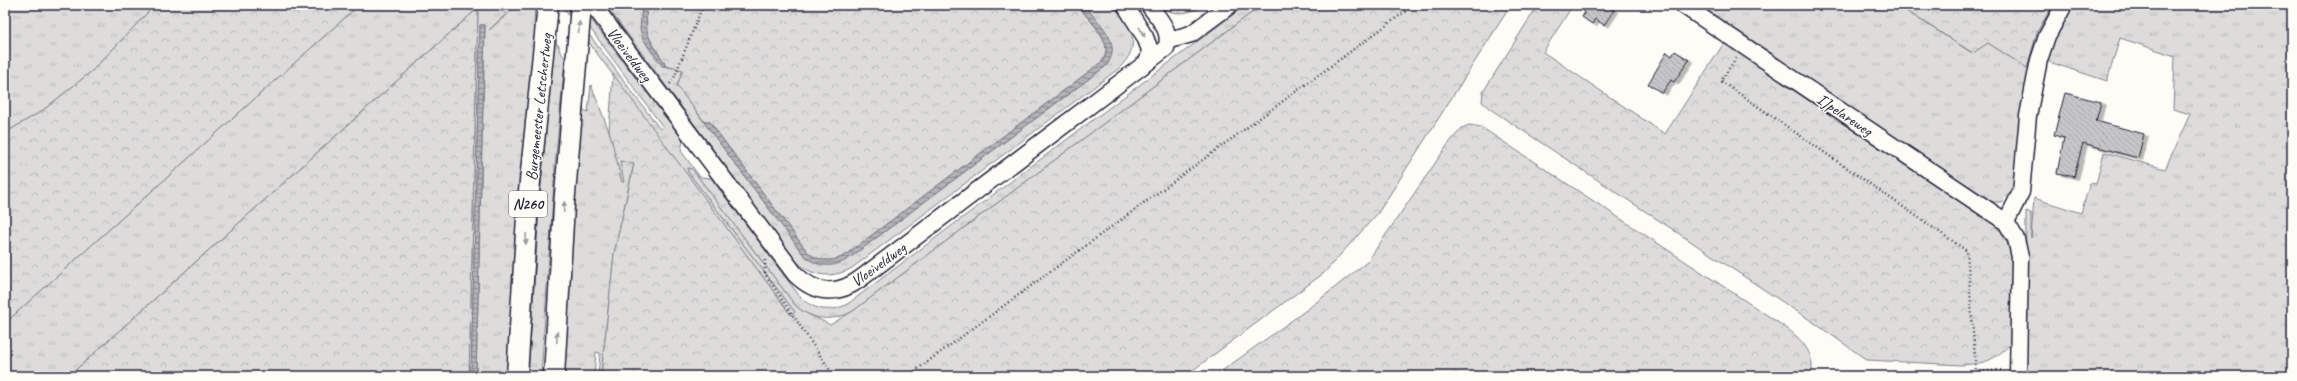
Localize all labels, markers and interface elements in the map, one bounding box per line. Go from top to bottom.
one-way arrow [576,21,582,33]
street label: Vloeiveldweg [602,23,657,87]
one-way arrow [1139,26,1146,38]
street label: Burgemeester Letschertweg [521,31,557,181]
street label: IJpelareweg [1813,89,1877,141]
road number: N260 [509,191,547,217]
one-way arrow [561,201,568,213]
one-way arrow [522,233,529,245]
street label: Vloeiveldweg [847,237,911,291]
one-way arrow [553,331,560,343]

